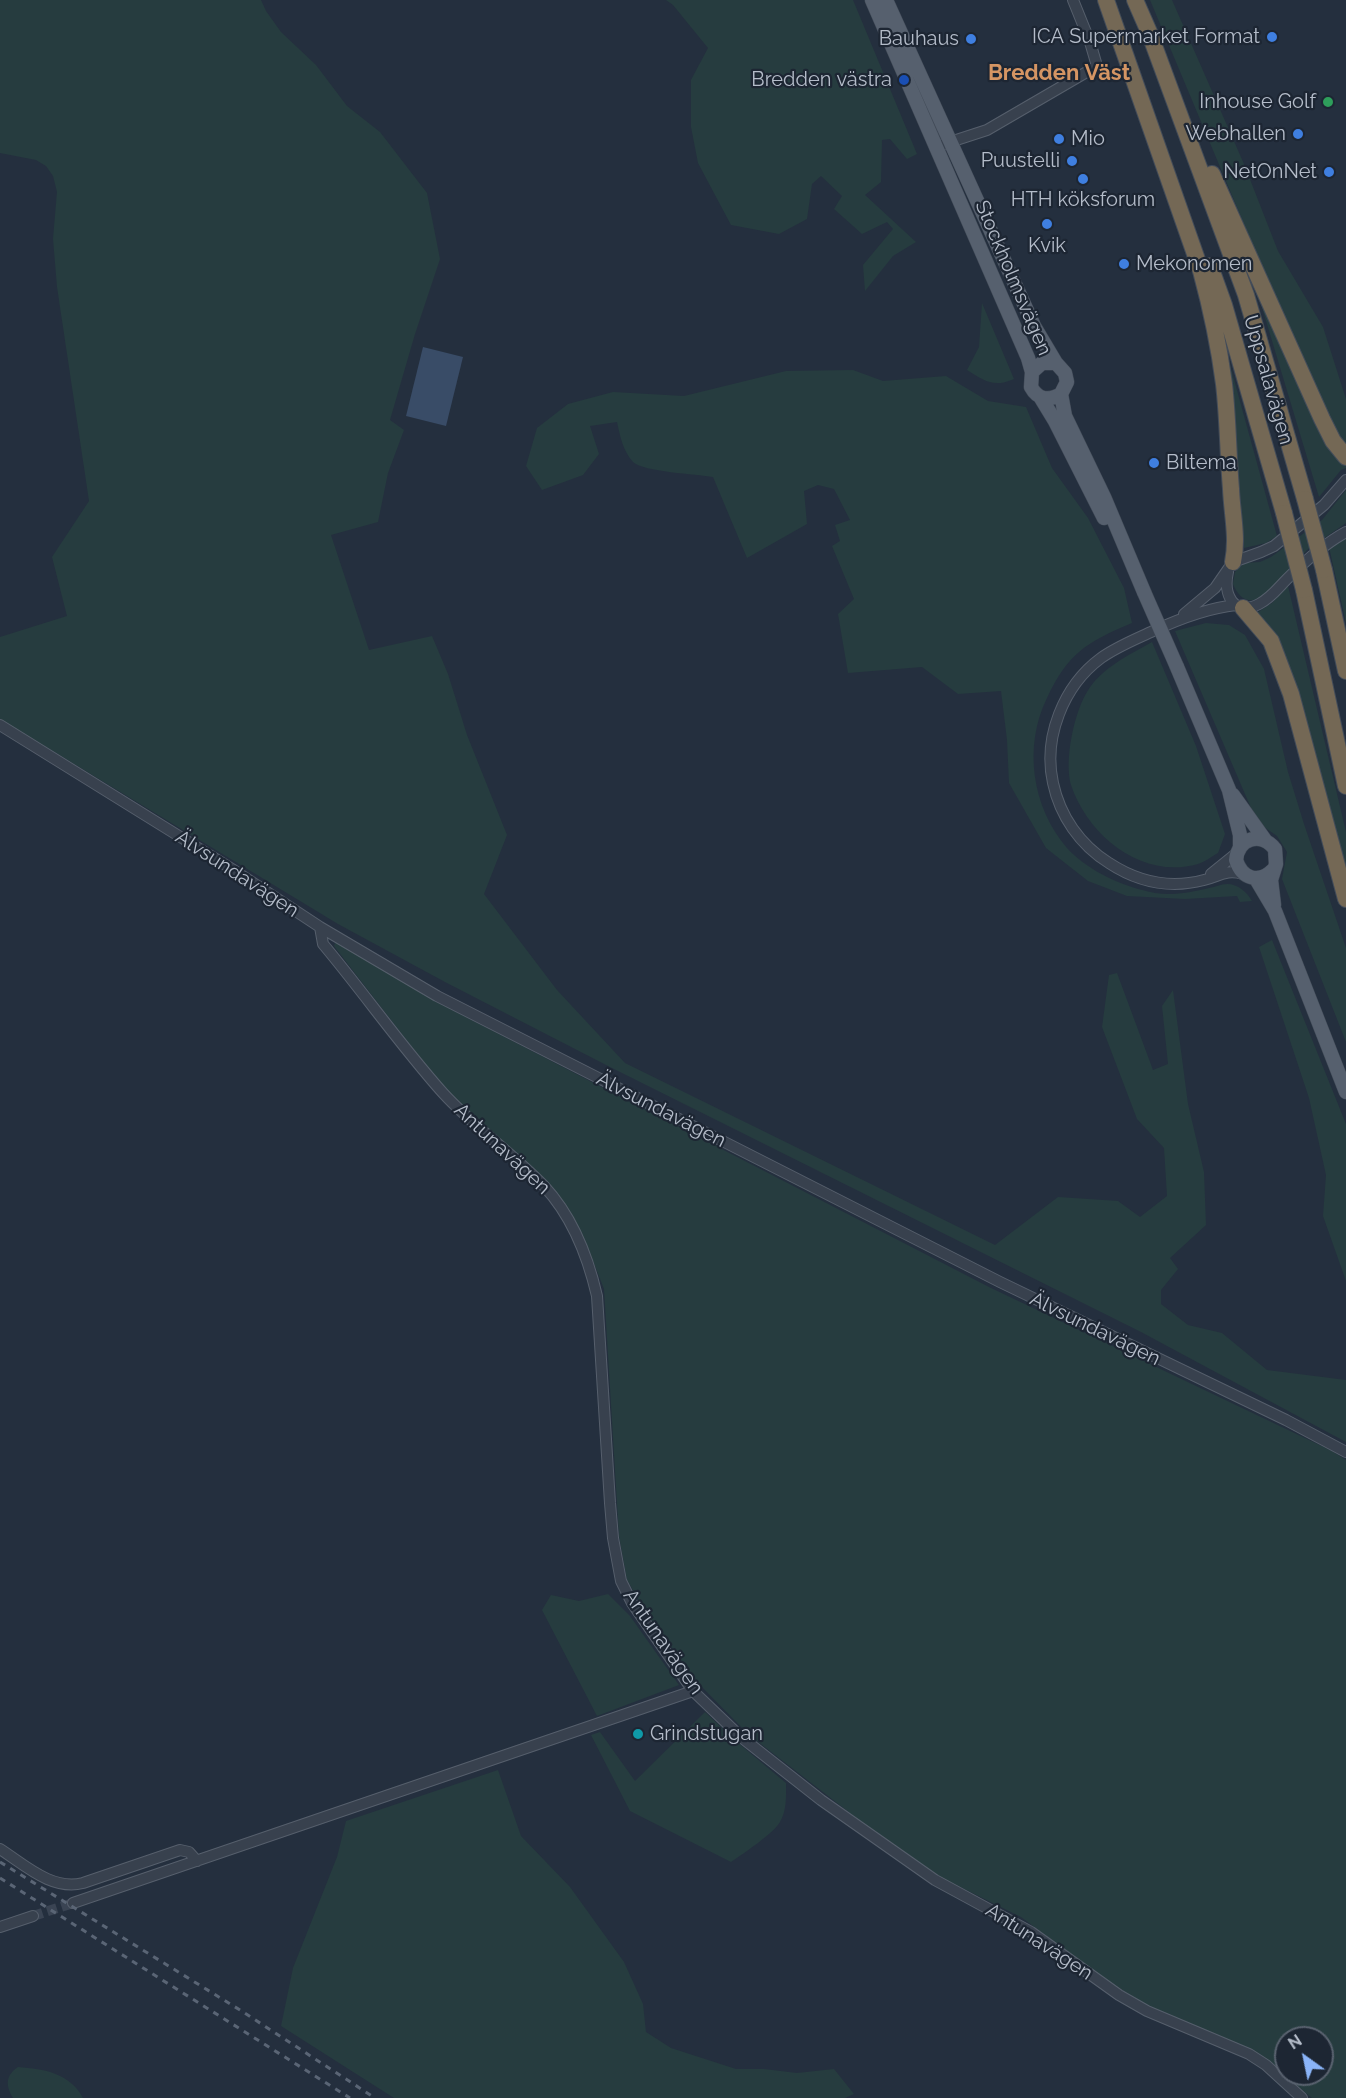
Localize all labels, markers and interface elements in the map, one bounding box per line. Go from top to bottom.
place label: ICA Supermarket Format [1032,25,1260,49]
place label: Bauhaus [879,27,959,51]
marker: ICA Supermarket Format [1265,30,1279,44]
marker: Bauhaus [964,32,978,46]
district label: Bredden Väst [988,60,1130,86]
place label: Bredden västra [751,68,892,92]
marker: Bredden västra [897,73,911,87]
place label: Inhouse Golf [1199,90,1316,114]
marker: Inhouse Golf [1321,95,1335,109]
place label: Webhallen [1185,122,1286,146]
place label: Mio [1071,127,1105,151]
marker: Webhallen [1291,127,1305,141]
marker: Mio [1052,132,1066,146]
place label: Puustelli [981,149,1060,173]
marker: Puustelli [1065,154,1079,168]
place label: NetOnNet [1223,160,1317,184]
marker: NetOnNet [1322,165,1336,179]
marker: HTH köksforum [1076,172,1090,186]
place label: HTH köksforum [1011,188,1155,212]
street label: Stockholmsvägen [970,197,1056,359]
marker: Kvik [1040,217,1054,231]
place label: Kvik [1028,234,1066,258]
place label: Mekonomen [1136,252,1252,276]
marker: Mekonomen [1117,257,1131,271]
street label: Uppsalavägen [1238,313,1298,447]
place label: Biltema [1166,451,1237,475]
marker: Biltema [1147,456,1161,470]
street label: Älvsundavägen [171,825,303,923]
street label: Älvsundavägen [592,1067,730,1153]
street label: Antunavägen [449,1098,555,1200]
street label: Älvsundavägen [1026,1287,1164,1371]
street label: Antunavägen [618,1585,708,1699]
place label: Grindstugan [650,1722,763,1746]
marker: Grindstugan [631,1727,645,1741]
street label: Antunavägen [981,1898,1097,1986]
north arrow [1274,2026,1334,2086]
text: N [1285,2031,1305,2053]

